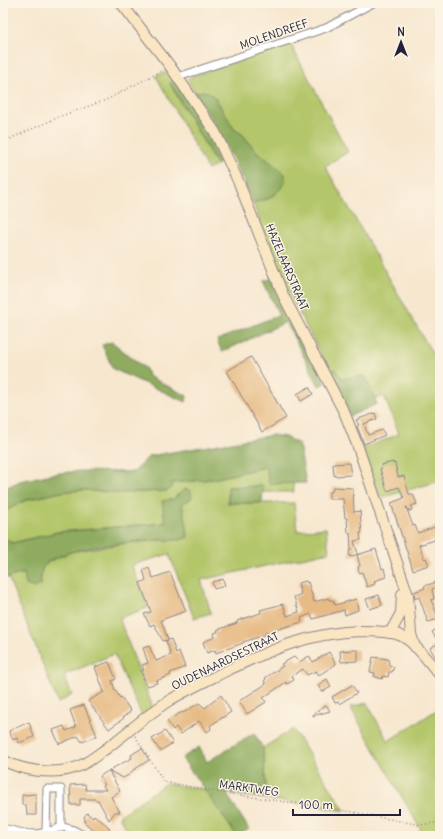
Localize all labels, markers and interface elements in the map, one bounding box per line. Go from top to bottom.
street label: MOLENDREEF [238,16,310,52]
north arrow [381,22,421,62]
text: N [397,25,405,39]
street label: HAZELAARSTRAAT [262,221,312,313]
street label: OUDENAARDSESTRAAT [169,629,281,693]
street label: MARKTWEG [218,777,280,799]
scale bar [293,791,400,817]
text: 100 m [299,797,333,812]

